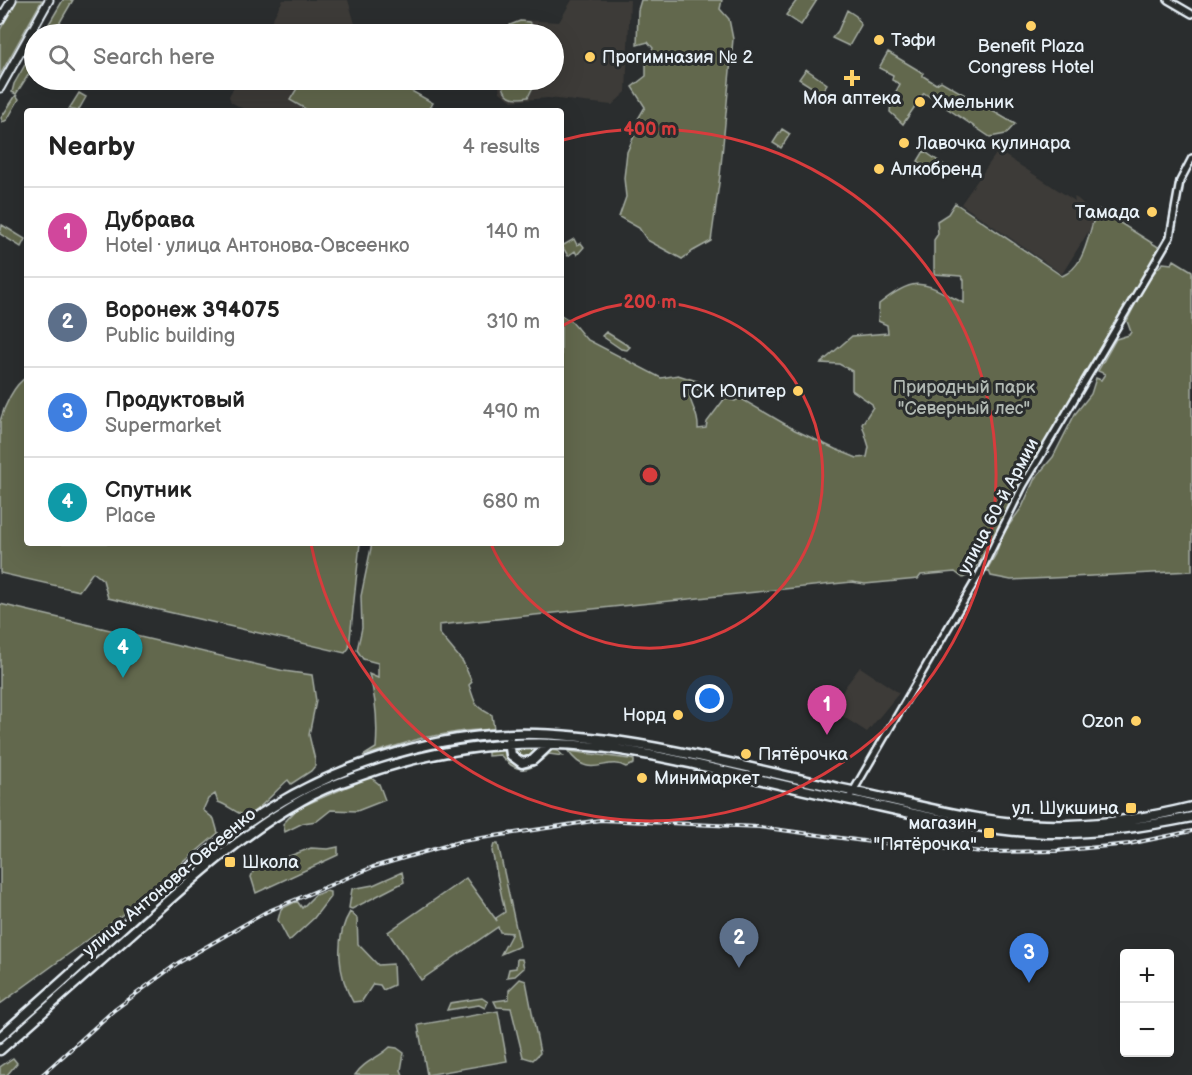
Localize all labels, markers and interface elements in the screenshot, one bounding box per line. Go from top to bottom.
marker: Benefit Plaza Congress Hotel [1024,19,1038,33]
search box [24,24,564,90]
place label: Тэфи [891,30,936,51]
marker: Тэфи [872,33,886,47]
place label: Benefit Plaza Congress Hotel [968,36,1094,78]
icon: search [45,41,78,74]
text: Search here [93,44,215,71]
place label: Прогимназия № 2 [602,47,754,68]
marker: Прогимназия № 2 [583,50,597,64]
marker: Моя аптека [845,71,859,85]
place label: Моя аптека [803,88,902,109]
place label: Хмельник [932,92,1014,113]
marker: Хмельник [913,95,927,109]
text: 400 m [623,119,677,140]
text: Nearby [48,132,135,163]
place label: Лавочка кулинара [915,133,1071,154]
text: 4 results [462,135,540,159]
marker: Лавочка кулинара [897,136,911,150]
place label: Алкобренд [890,159,982,180]
marker: Алкобренд [872,162,886,176]
place label: Тамада [1075,202,1140,223]
marker: Тамада [1145,205,1159,219]
text: Дубрава [105,207,195,234]
text: 1 [63,220,72,244]
text: 140 m [486,220,540,244]
text: Hotel · улица Антонова-Овсеенко [105,234,410,258]
text: 200 m [623,292,677,313]
text: Воронеж 394075 [105,297,280,324]
text: 2 [62,310,73,334]
text: 310 m [486,310,540,334]
text: Public building [105,324,235,348]
park label: Природный парк "Северный лес" [893,377,1036,419]
place label: ГСК Юпитер [682,381,786,402]
marker: ГСК Юпитер [791,384,805,398]
text: Продуктовый [105,387,245,414]
text: 3 [62,400,73,424]
text: 490 m [483,400,540,424]
text: Supermarket [105,414,221,438]
street label: улица 60-й Армии [954,435,1043,578]
centre of rings [640,465,660,485]
text: Спутник [105,477,191,504]
text: 4 [62,490,73,514]
text: 680 m [482,490,540,514]
text: Place [105,504,156,528]
pin: 4 [104,628,142,678]
your location [695,684,724,713]
pin: 1 [808,686,846,735]
place label: Норд [623,705,666,726]
marker: Норд [671,708,685,722]
place label: Ozon [1082,711,1124,732]
marker: Ozon [1129,714,1143,728]
place label: Пятёрочка [758,744,849,765]
marker: Пятёрочка [739,747,753,761]
place label: Минимаркет [654,768,761,789]
marker: Минимаркет [635,771,649,785]
place label: ул. Шукшина [1012,798,1119,819]
marker: ул. Шукшина [1124,801,1138,815]
street label: улица Антонова-Овсеенко [78,804,260,961]
place label: магазин "Пятёрочка" [873,813,977,855]
marker: магазин "Пятёрочка" [982,826,996,840]
place label: Школа [242,852,299,873]
marker: Школа [223,855,237,869]
pin: 2 [720,918,758,968]
pin: 3 [1010,934,1048,983]
map controls [1120,949,1174,1057]
button: + [1120,949,1174,1003]
button: − [1120,1003,1174,1057]

